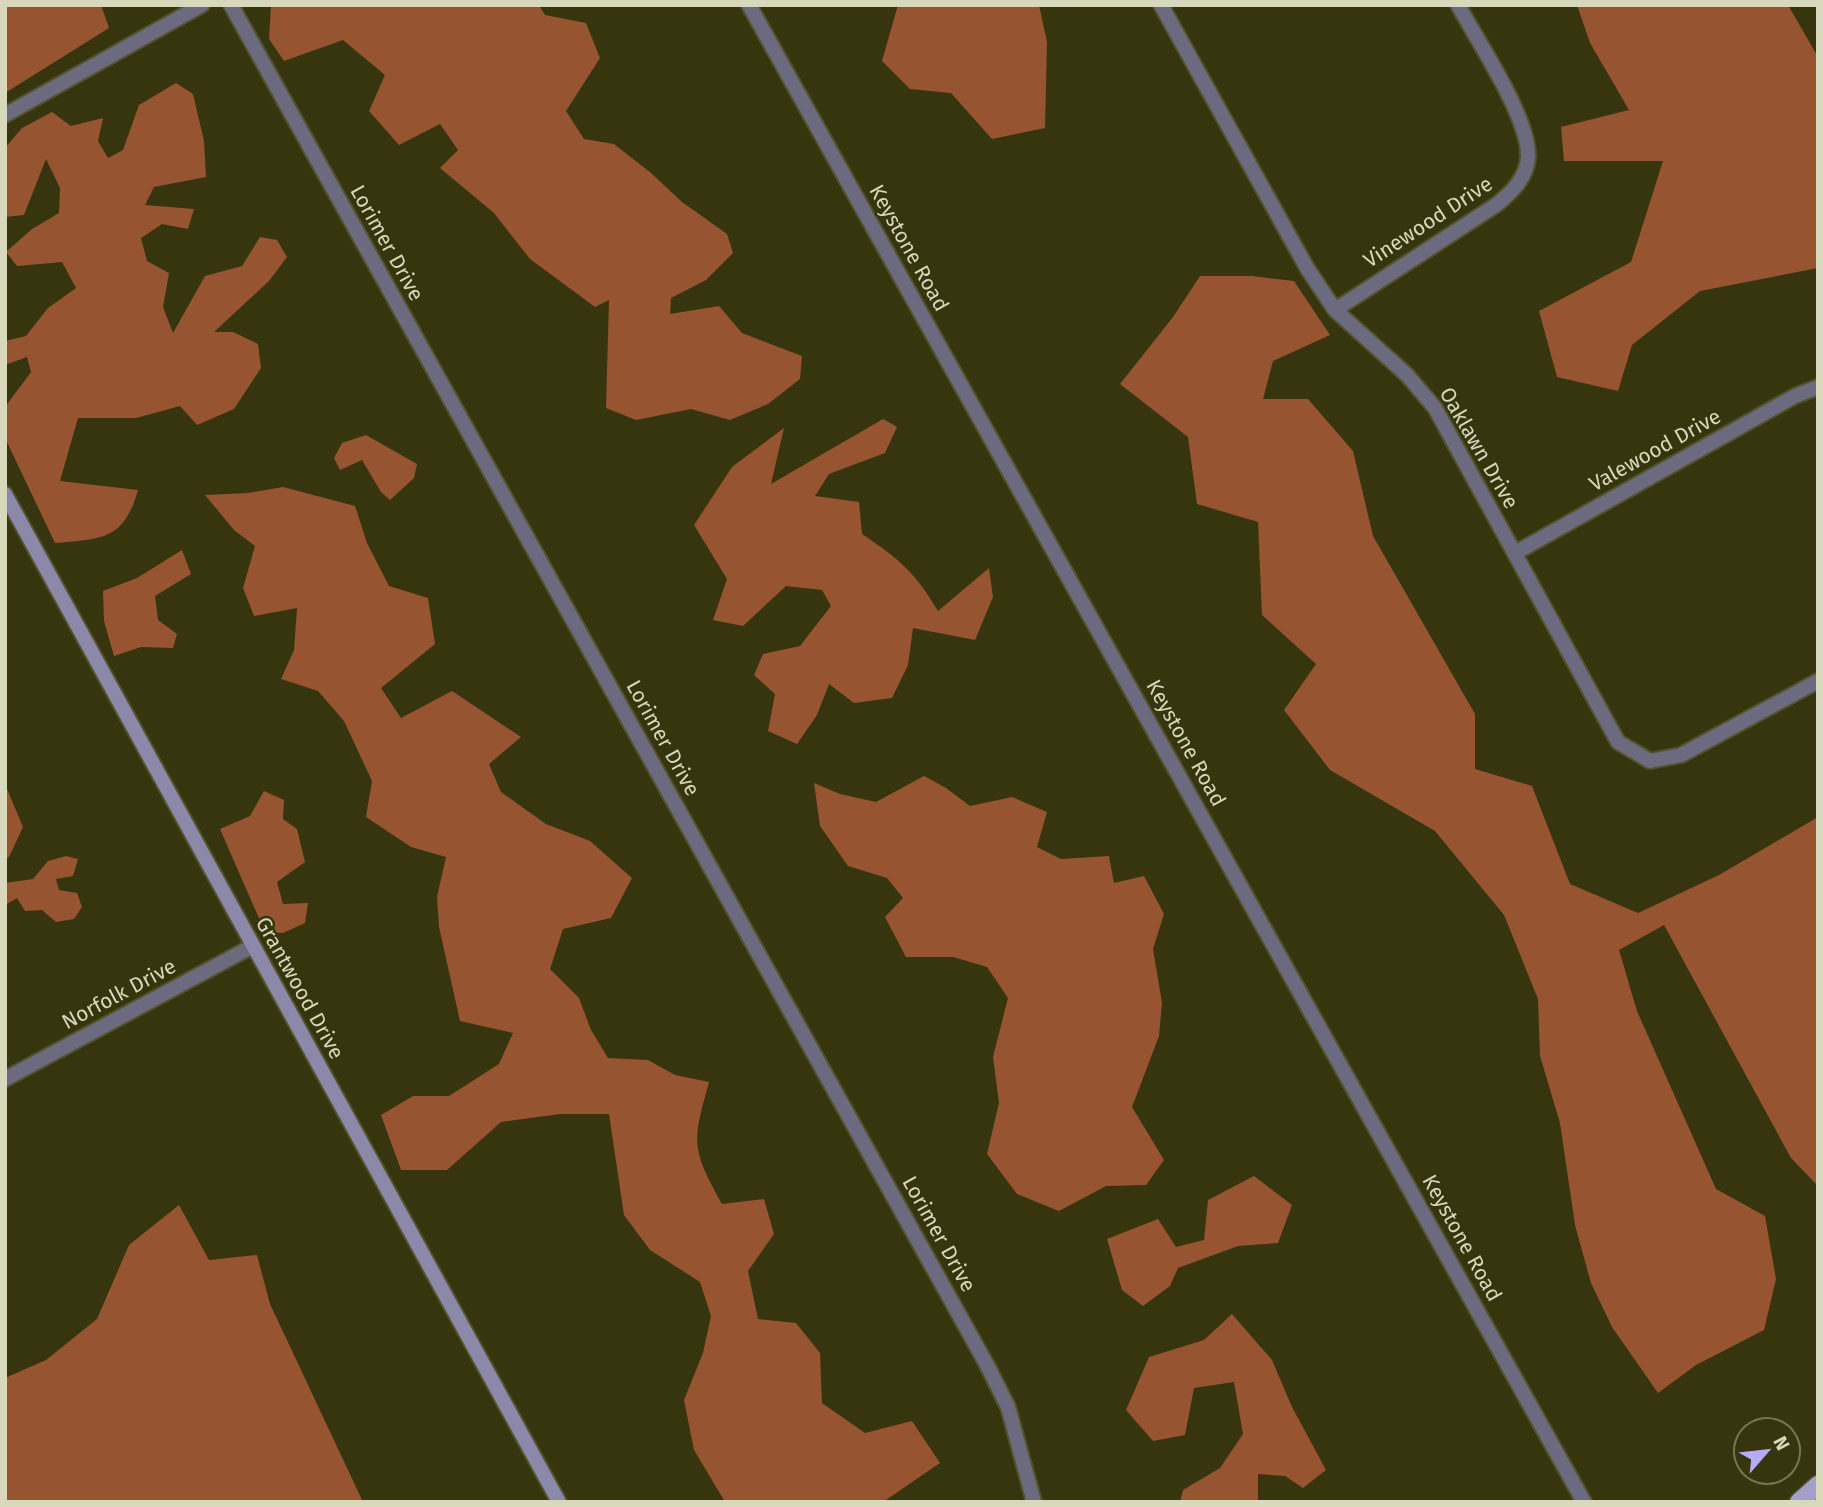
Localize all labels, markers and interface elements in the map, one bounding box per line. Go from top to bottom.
street label: Vinewood Drive [1359,171,1497,273]
street label: Lorimer Drive [344,180,430,306]
street label: Keystone Road [864,180,954,316]
street label: Oaklawn Drive [1434,383,1524,513]
street label: Valewood Drive [1585,403,1725,497]
street label: Lorimer Drive [620,675,706,801]
street label: Keystone Road [1141,675,1231,811]
street label: Grantwood Drive [250,912,350,1064]
street label: Norfolk Drive [57,953,181,1035]
street label: Keystone Road [1417,1170,1507,1306]
street label: Lorimer Drive [896,1171,982,1297]
north arrow [1732,1416,1802,1486]
text: N [1768,1432,1795,1454]

